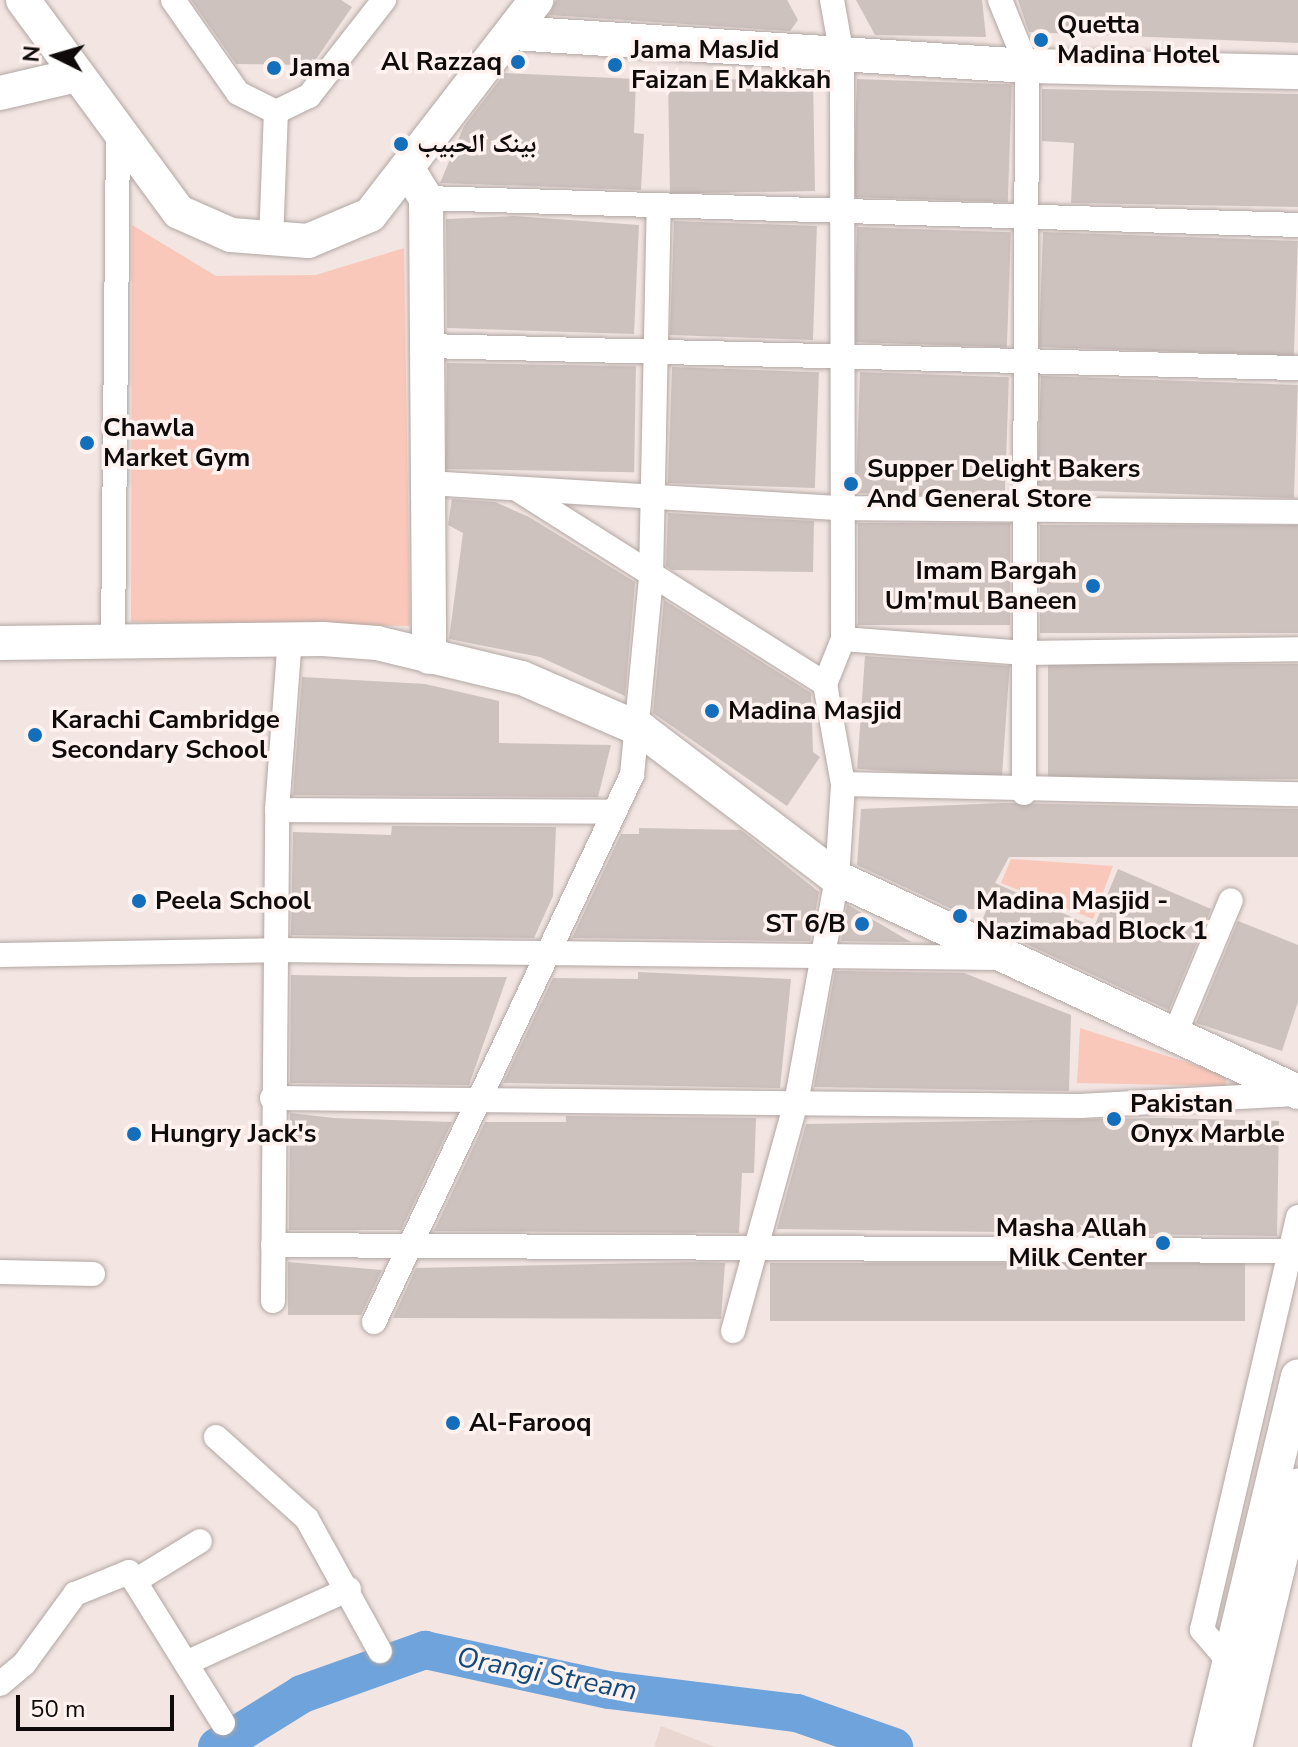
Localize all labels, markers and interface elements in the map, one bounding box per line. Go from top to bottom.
place label: Quetta Madina Hotel [1057,9,1220,70]
north arrow [16,16,96,96]
marker: Quetta Madina Hotel [1032,31,1050,49]
place label: Jama MasJid Faizan E Makkah [631,34,831,96]
text: N [16,44,48,63]
place label: Al Razzaq [381,46,502,78]
place label: Jama [290,52,350,84]
marker: Al Razzaq [509,53,527,71]
marker: Jama MasJid Faizan E Makkah [606,56,624,74]
marker: Jama [265,59,283,77]
place label: بينک الحبيب [417,128,536,160]
marker: بينک الحبيب [392,135,410,153]
place label: Chawla Market Gym [103,412,250,474]
marker: Chawla Market Gym [78,434,96,452]
place label: Supper Delight Bakers And General Store [867,453,1140,514]
marker: Supper Delight Bakers And General Store [842,475,860,493]
place label: Imam Bargah Um'mul Baneen [885,555,1077,616]
marker: Imam Bargah Um'mul Baneen [1084,577,1102,595]
place label: Madina Masjid [728,695,902,727]
marker: Madina Masjid [703,702,721,720]
place label: Karachi Cambridge Secondary School [51,704,280,766]
marker: Karachi Cambridge Secondary School [26,726,44,744]
place label: Peela School [155,885,311,917]
place label: Madina Masjid - Nazimabad Block 1 [976,885,1208,946]
marker: Peela School [130,892,148,910]
marker: Madina Masjid - Nazimabad Block 1 [951,907,969,925]
place label: ST 6/B [765,908,846,940]
marker: ST 6/B [853,915,871,933]
place label: Pakistan Onyx Marble [1130,1088,1285,1150]
marker: Pakistan Onyx Marble [1105,1110,1123,1128]
place label: Hungry Jack's [150,1118,316,1150]
marker: Hungry Jack's [125,1125,143,1143]
place label: Masha Allah Milk Center [996,1212,1147,1274]
marker: Masha Allah Milk Center [1154,1234,1172,1252]
place label: Al-Farooq [469,1407,592,1439]
marker: Al-Farooq [444,1414,462,1432]
water label: Orangi Stream [454,1640,640,1708]
scale bar [20,1679,178,1729]
text: 50 m [30,1693,86,1725]

